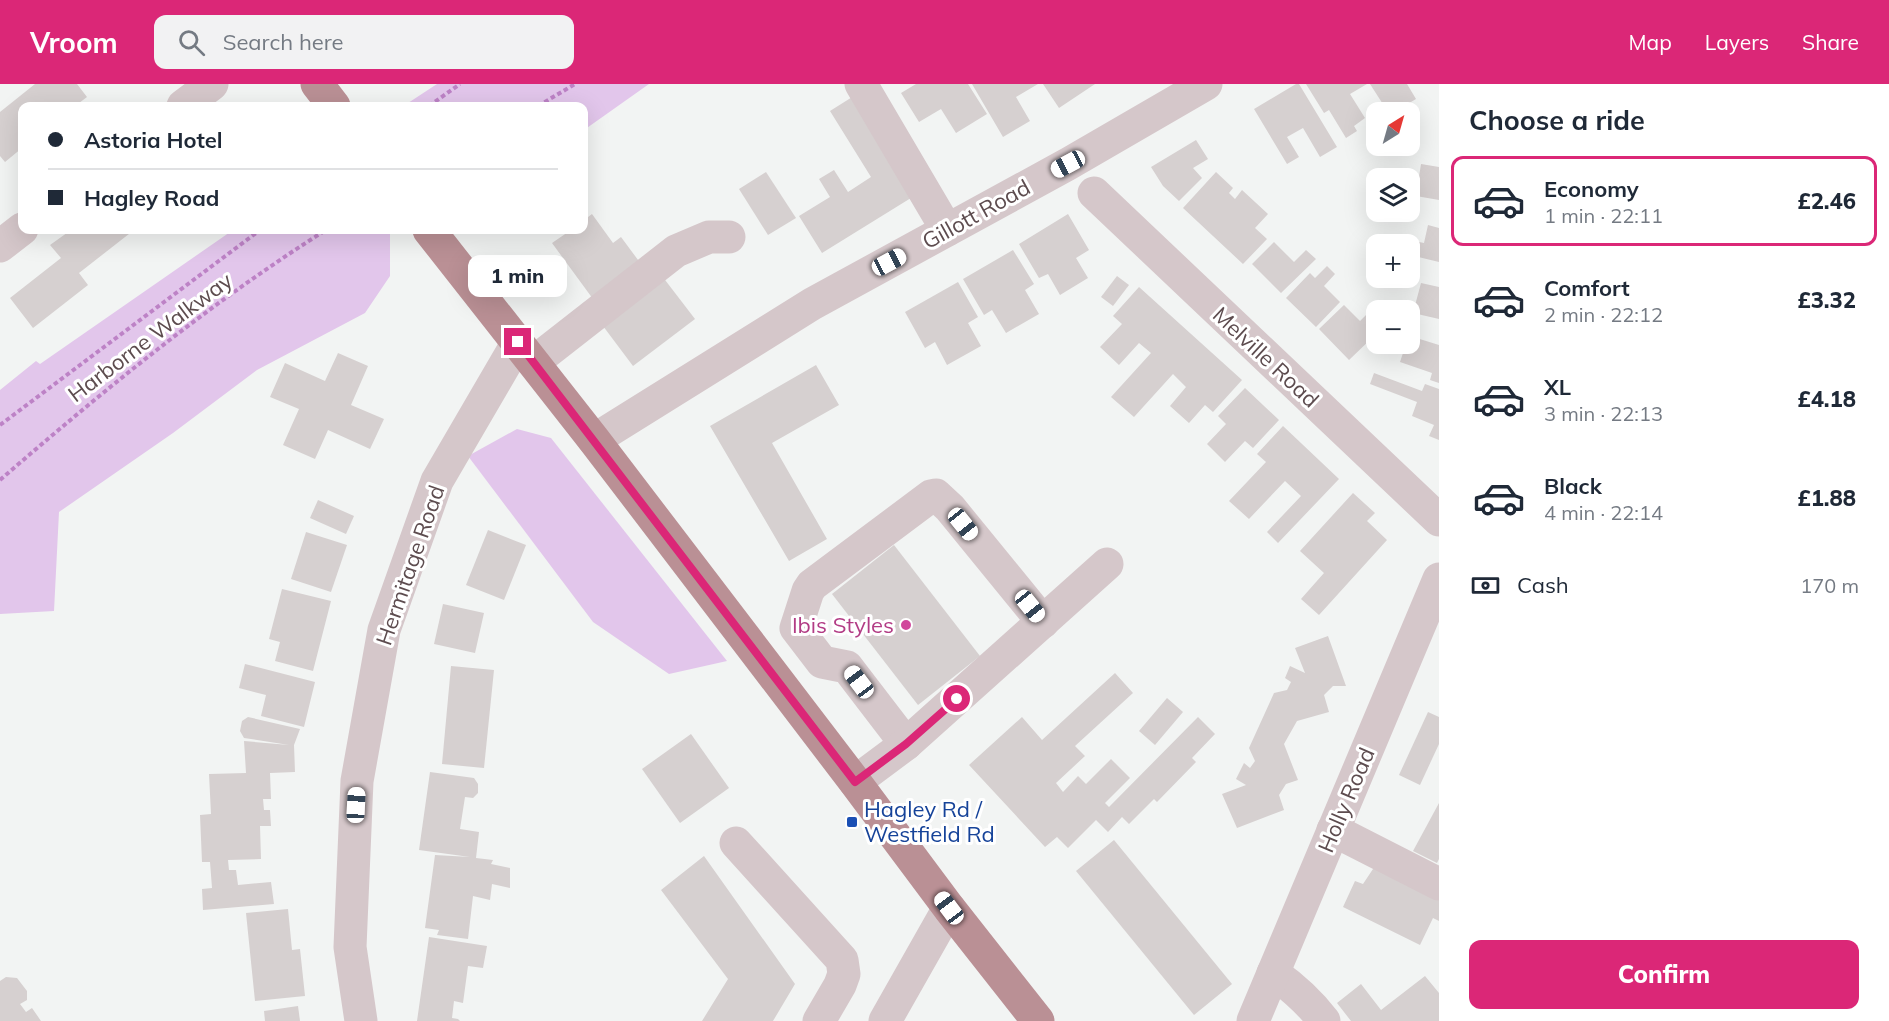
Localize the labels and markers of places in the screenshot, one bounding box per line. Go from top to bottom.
place label: Ibis Styles [792,611,894,639]
marker: Ibis Styles [899,618,913,632]
place label: Hagley Rd / Westfield Rd [864,795,995,848]
marker: Hagley Rd / Westfield Rd [845,815,859,829]

